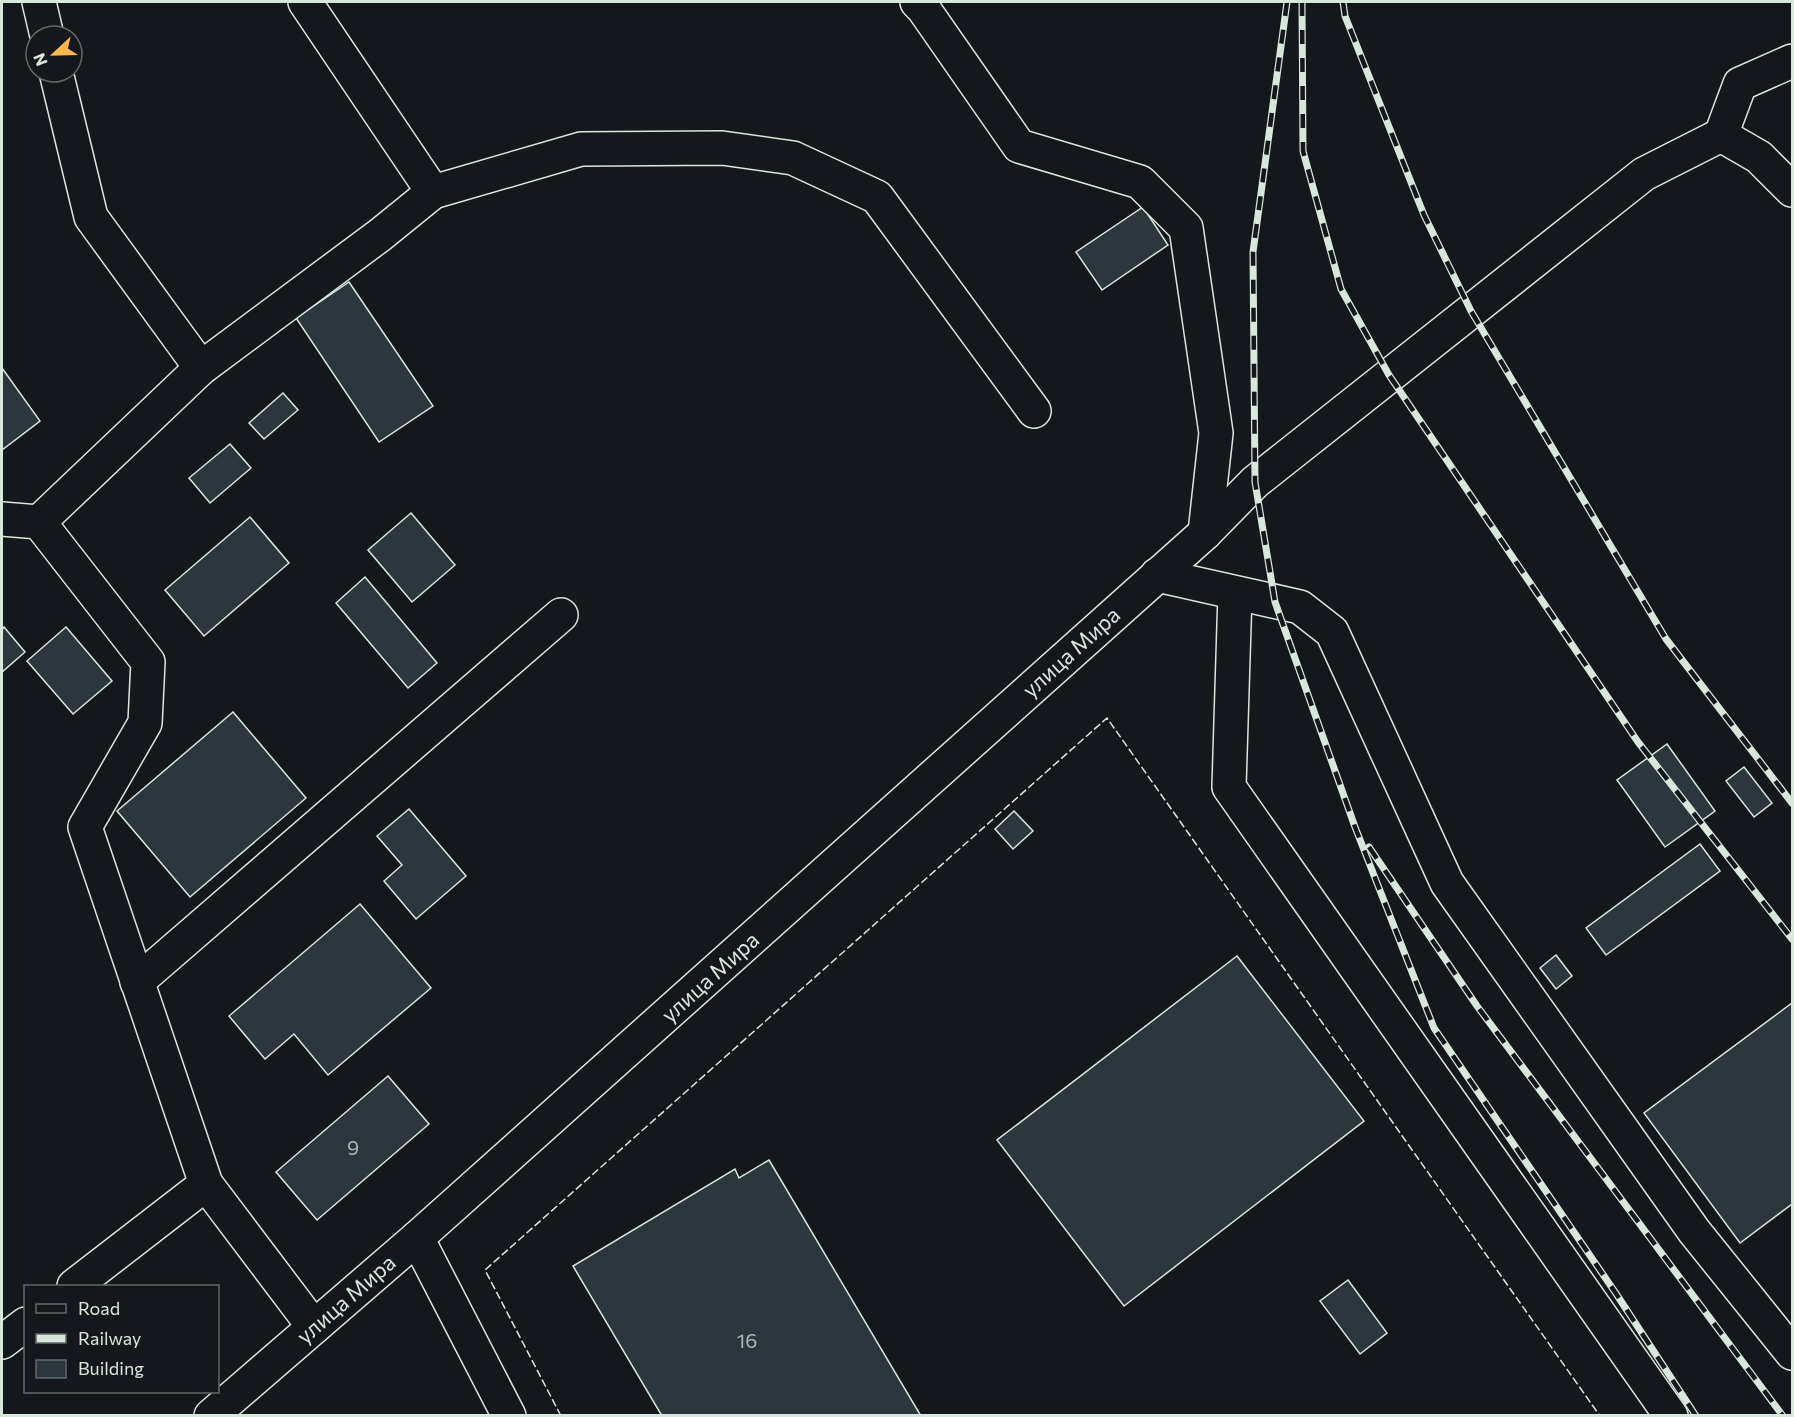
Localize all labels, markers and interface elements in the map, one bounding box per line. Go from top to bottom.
north arrow [24,24,84,84]
text: N [29,51,51,69]
street label: улица Мира [1016,601,1125,703]
street label: улица Мира [655,926,764,1028]
house number: 9 [347,1135,359,1159]
street label: улица Мира [291,1248,401,1349]
legend [24,1285,219,1393]
text: Road [78,1297,120,1319]
text: Railway [78,1327,141,1349]
house number: 16 [737,1328,757,1352]
text: Building [78,1357,144,1379]

